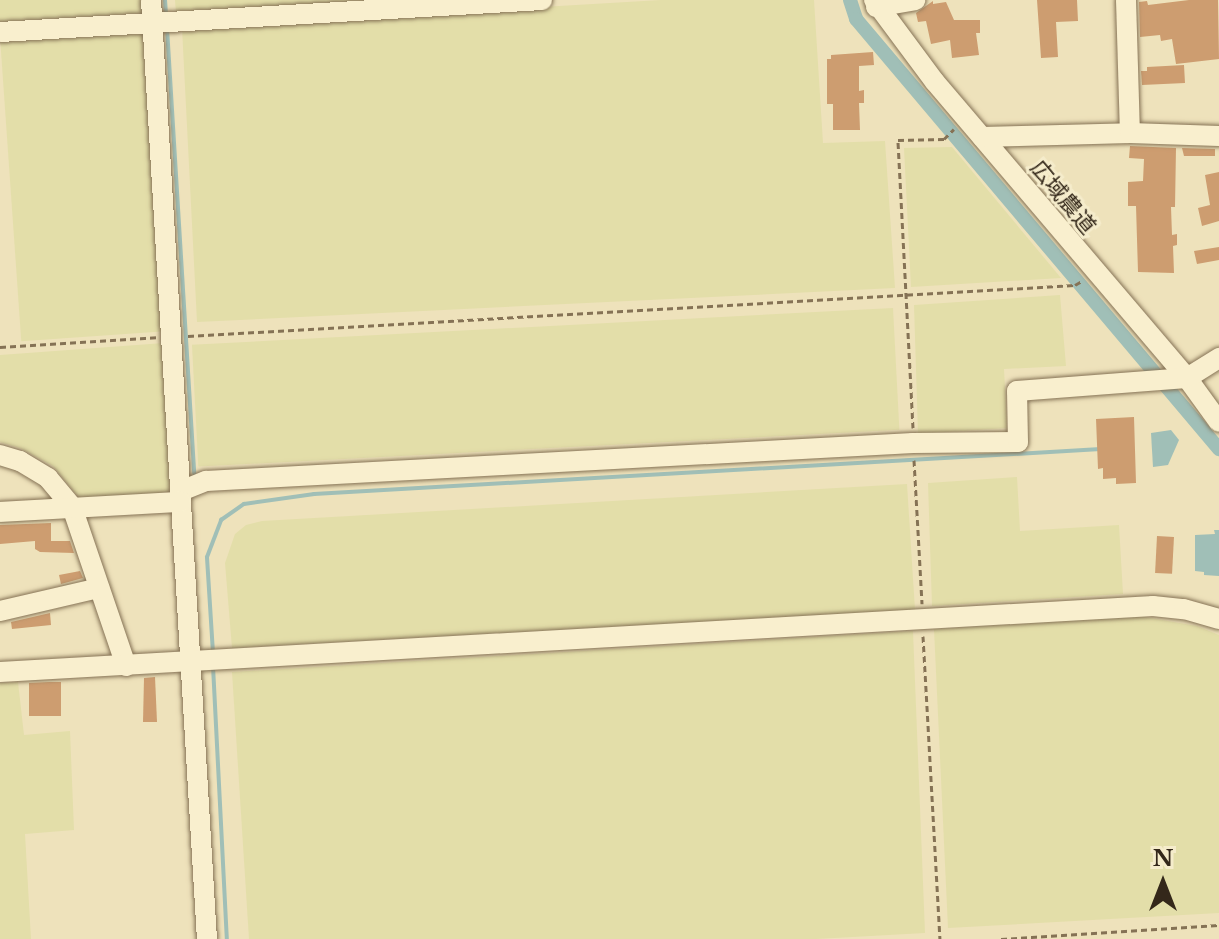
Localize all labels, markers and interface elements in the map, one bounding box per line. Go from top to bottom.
street label: 広域農道 [1025,155,1101,239]
north arrow [1123,843,1203,923]
text: N [1153,845,1173,872]

